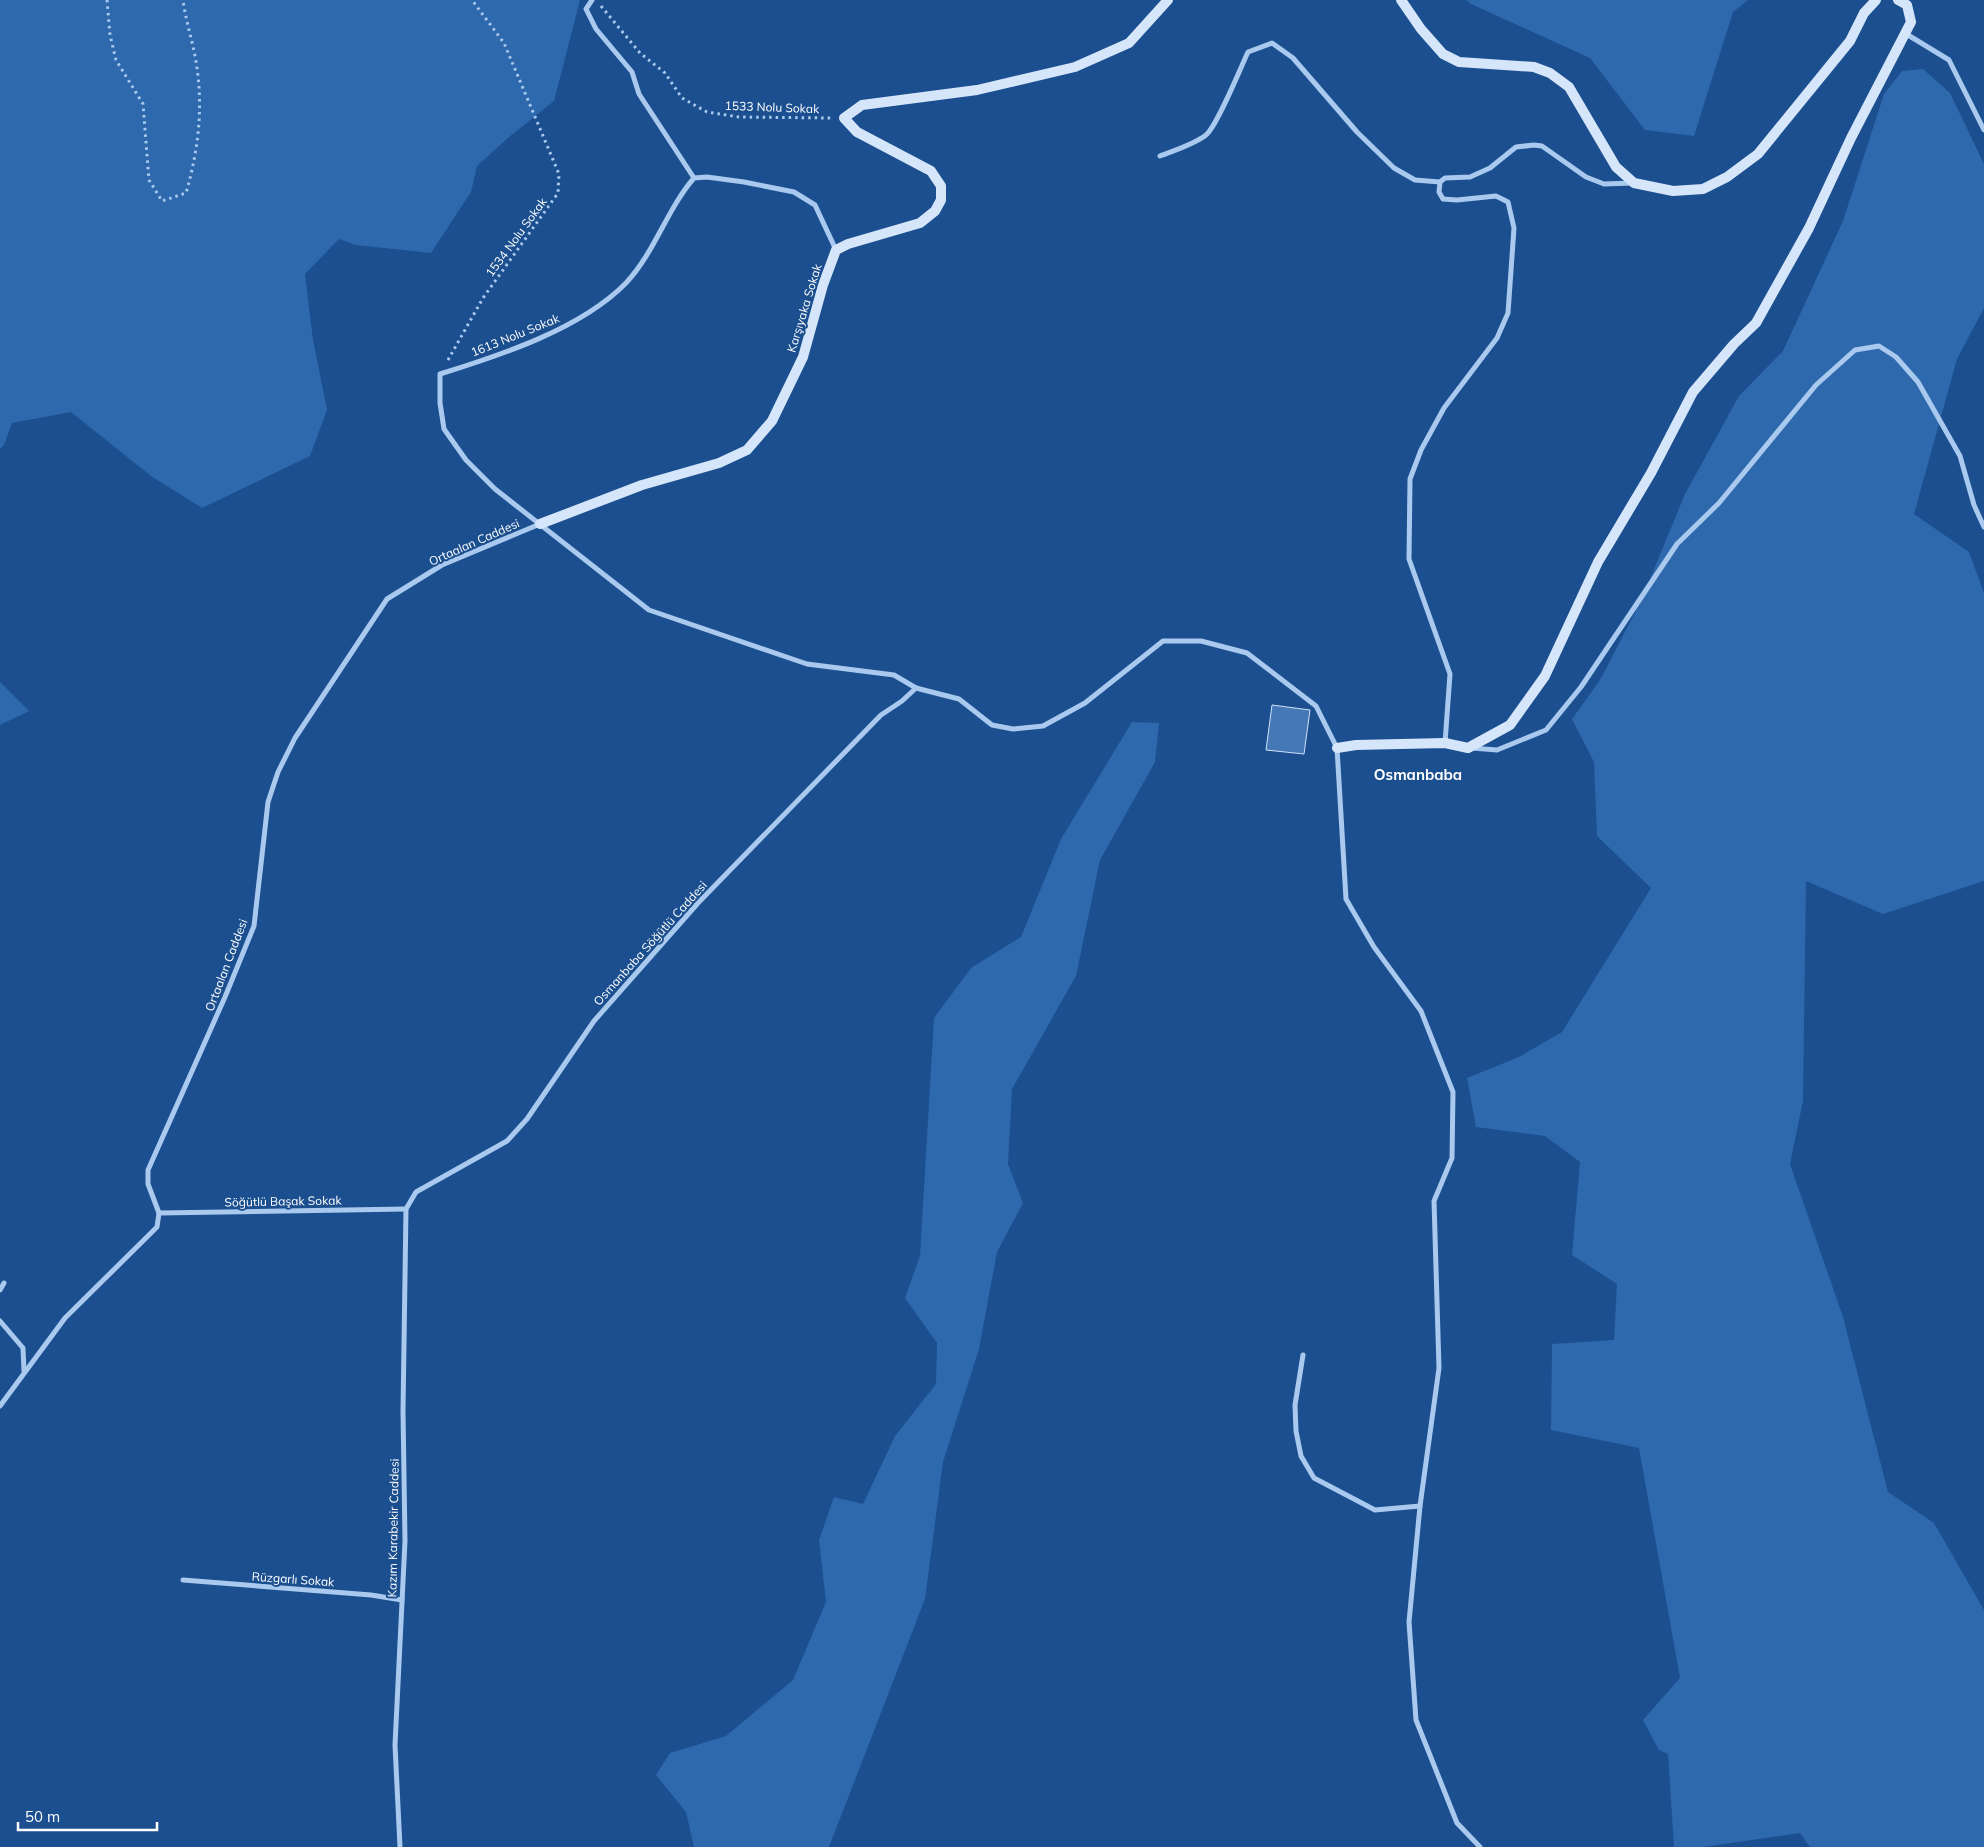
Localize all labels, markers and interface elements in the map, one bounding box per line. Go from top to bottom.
street label: 1533 Nolu Sokak [725,98,820,116]
street label: 1534 Nolu Sokak [482,194,550,280]
street label: Karşıyaka Sokak [783,261,825,354]
street label: 1613 Nolu Sokak [468,310,562,360]
street label: Ortaalan Caddesi [426,515,522,569]
district label: Osmanbaba [1374,765,1462,784]
street label: Osmanbaba Söğütlü Caddesi [590,878,710,1008]
street label: Ortaalan Caddesi [201,917,251,1013]
street label: Söğütlü Başak Sokak [224,1192,343,1210]
street label: Kazım Karabekir Caddesi [384,1458,402,1598]
street label: Rüzgarlı Sokak [251,1569,336,1589]
scale bar [18,1800,156,1832]
text: 50 m [25,1807,60,1826]

